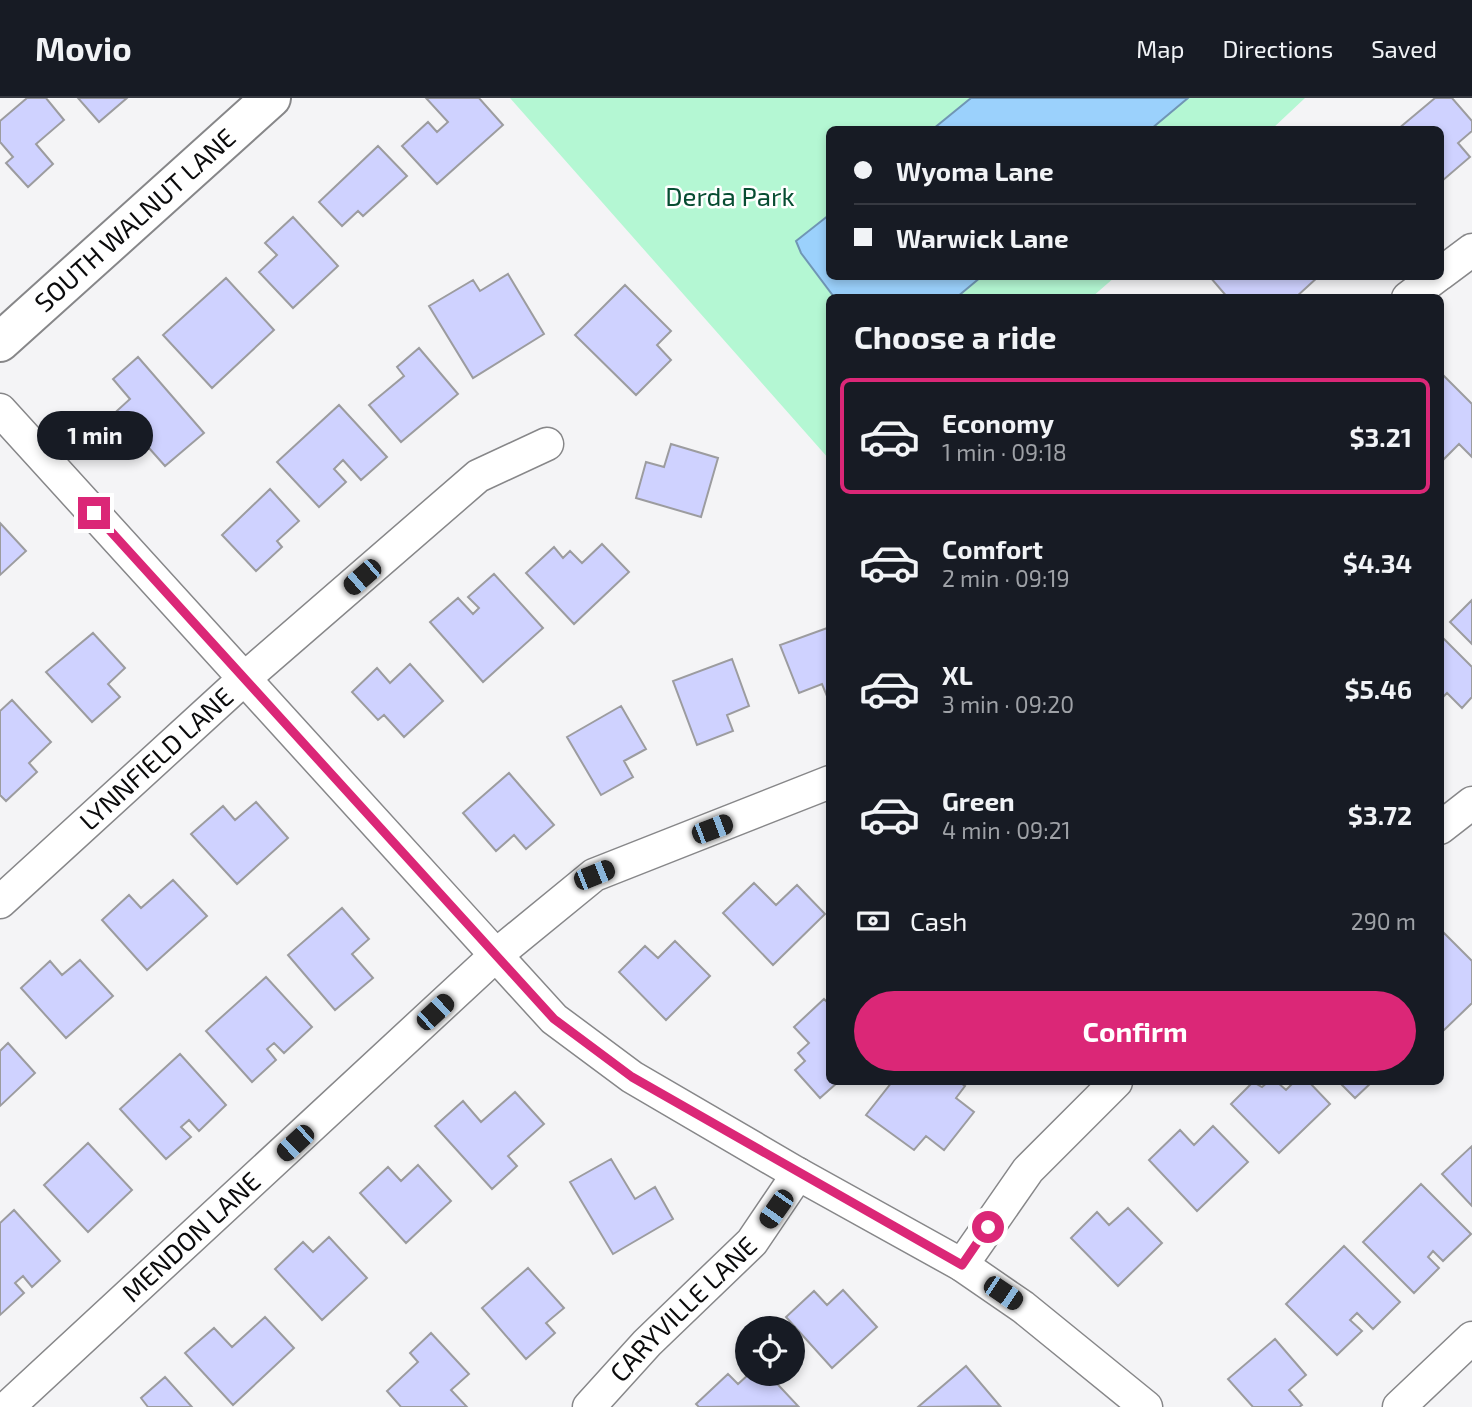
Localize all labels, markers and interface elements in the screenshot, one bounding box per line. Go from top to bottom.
text: Movio [35,28,132,68]
text: Map [1136,34,1184,63]
text: Directions [1222,34,1333,63]
text: Saved [1371,34,1437,63]
street label: SOUTH WALNUT LANE [28,121,241,317]
text: Wyoma Lane [896,155,1054,186]
park label: Derda Park [665,180,795,211]
text: Warwick Lane [896,222,1069,253]
text: Choose a ride [854,317,1057,355]
icon: car [858,405,921,468]
text: Economy [942,407,1054,438]
callout: 1 min [36,412,152,460]
text: 1 min [67,421,123,449]
text: $3.21 [1349,421,1412,452]
text: 1 min · 09:18 [942,438,1067,466]
route end [78,497,110,529]
icon: car [858,531,921,594]
text: Comfort [942,533,1043,564]
text: $4.34 [1343,547,1412,578]
car [340,555,385,599]
text: 2 min · 09:19 [942,564,1070,592]
icon: car [858,657,921,720]
text: XL [942,659,973,690]
text: $5.46 [1344,673,1412,704]
street label: LYNNFIELD LANE [72,680,239,836]
text: 3 min · 09:20 [942,690,1074,718]
icon: car [858,783,921,846]
text: Green [942,785,1015,816]
text: $3.72 [1348,799,1412,830]
car [689,812,736,846]
text: 4 min · 09:21 [942,816,1071,844]
car [571,857,618,893]
icon: cash [854,902,892,940]
text: Cash [910,905,967,936]
text: 290 m [1351,907,1416,935]
car [413,990,458,1034]
button: Confirm [854,991,1416,1071]
car [273,1121,318,1165]
street label: MENDON LANE [115,1165,266,1308]
car [756,1186,797,1232]
route start [972,1211,1004,1243]
street label: CARYVILLE LANE [603,1229,762,1387]
car [980,1273,1027,1313]
map controls [735,1316,805,1386]
button: locate [735,1316,805,1386]

